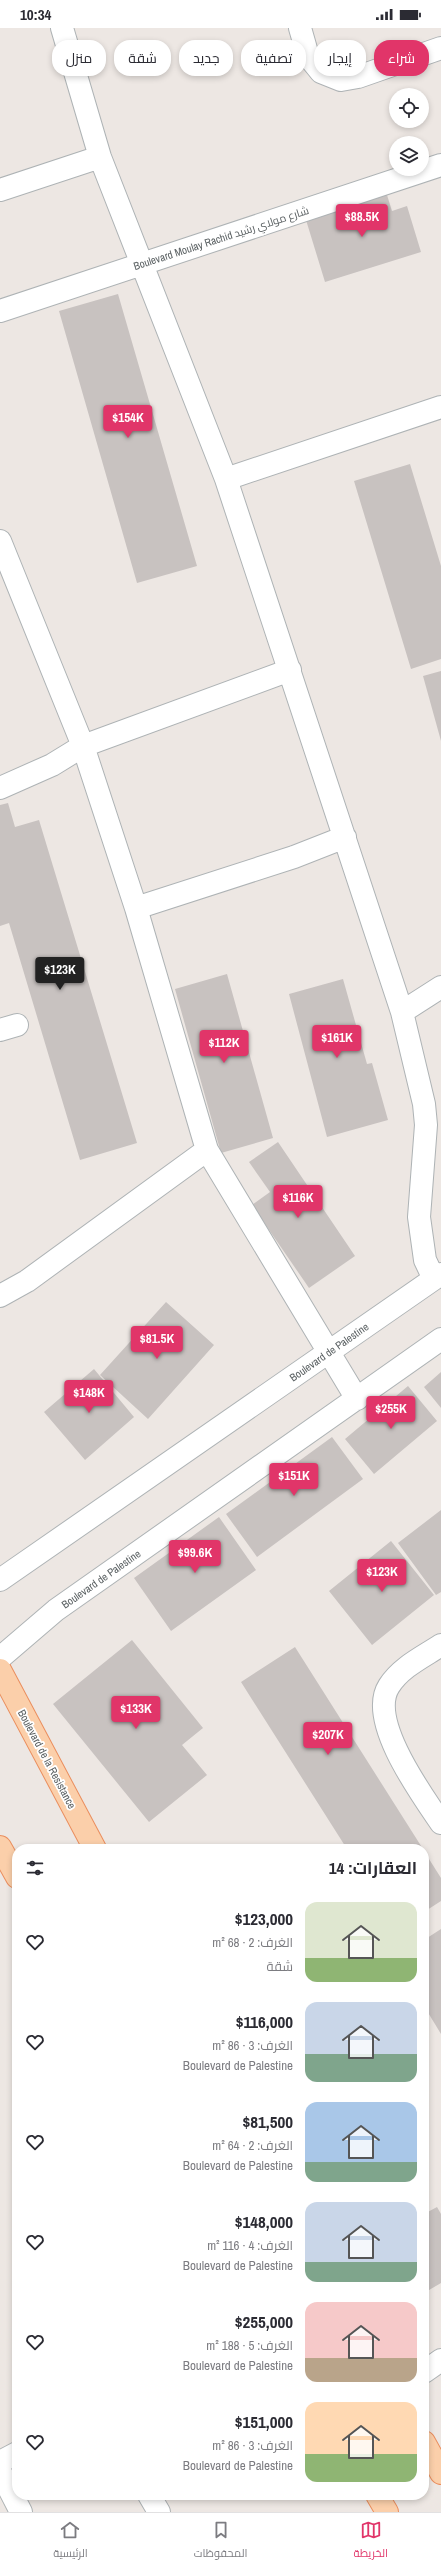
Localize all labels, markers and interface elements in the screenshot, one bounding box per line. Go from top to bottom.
text: 10:34 [20,4,51,25]
chip: منزل [52,40,106,76]
chip: شقة [114,40,171,76]
chip: جديد [179,40,233,76]
chip: تصفية [241,40,306,76]
chip: إيجار [314,40,366,76]
chip: شراء [374,40,429,76]
map controls [389,88,429,176]
button: locate [389,88,429,128]
button: layers [389,136,429,176]
street label: Boulevard Moulay Rachid شارع مولاي رشيد [132,203,311,275]
pin: $88.5K [329,204,395,238]
text: $88.5K [345,208,379,225]
pin: $154K [100,405,156,439]
text: $154K [112,409,144,426]
pin: $123K [32,957,88,991]
text: $123K [44,961,76,978]
pin: $161K [309,1025,365,1059]
text: $161K [321,1029,353,1046]
pin: $112K [196,1030,252,1064]
text: $112K [209,1034,239,1051]
pin: $116K [270,1185,326,1219]
text: $116K [283,1189,313,1206]
street label: Boulevard de Palestine [287,1320,371,1384]
pin: $81.5K [124,1326,190,1360]
text: $81.5K [140,1330,174,1347]
pin: $148K [61,1380,117,1414]
text: $148K [73,1384,105,1401]
pin: $255K [363,1396,419,1430]
text: $255K [375,1400,407,1417]
pin: $151K [266,1463,322,1497]
text: $151K [278,1467,310,1484]
pin: $99.6K [162,1540,228,1574]
text: $99.6K [178,1544,212,1561]
street label: Boulevard de Palestine [59,1547,143,1611]
pin: $123K [354,1559,410,1593]
text: $123K [366,1563,398,1580]
pin: $133K [108,1696,164,1730]
text: $133K [120,1700,152,1717]
street label: Boulevard de la Resistance [15,1707,79,1811]
pin: $207K [300,1722,356,1756]
text: $207K [312,1726,344,1743]
text: العقارات: 14 [329,1856,417,1879]
icon: filters [24,1857,46,1879]
text: $123,000 [235,1907,293,1930]
icon: home [337,1918,385,1966]
icon: heart [24,1931,46,1953]
text: الغرف: 2 · 68 m² [212,1934,293,1951]
text: شقة [266,1958,293,1975]
text: $116,000 [236,2010,293,2033]
icon: home [337,2018,385,2066]
icon: heart [24,2031,46,2053]
text: الغرف: 3 · 86 m² [212,2037,293,2054]
text: Boulevard de Palestine [183,2057,293,2074]
text: $81,500 [243,2110,293,2133]
icon: home [337,2118,385,2166]
icon: heart [24,2131,46,2153]
text: الغرف: 2 · 64 m² [212,2137,293,2154]
text: Boulevard de Palestine [183,2157,293,2174]
text: $148,000 [235,2210,293,2233]
icon: home [337,2218,385,2266]
icon: heart [24,2231,46,2253]
text: الغرف: 4 · 116 m² [207,2237,293,2254]
text: Boulevard de Palestine [183,2257,293,2274]
text: $255,000 [235,2310,293,2333]
icon: home [337,2318,385,2366]
icon: heart [24,2331,46,2353]
text: الغرف: 5 · 188 m² [206,2337,293,2354]
text: Boulevard de Palestine [183,2357,293,2374]
text: $151,000 [235,2410,293,2433]
icon: home [337,2418,385,2466]
icon: heart [24,2431,46,2453]
text: الغرف: 3 · 86 m² [212,2437,293,2454]
text: Boulevard de Palestine [183,2457,293,2474]
tab: الرئيسية [53,2519,88,2563]
tab: المحفوظات [194,2519,247,2563]
tab: الخريطة [354,2519,388,2563]

